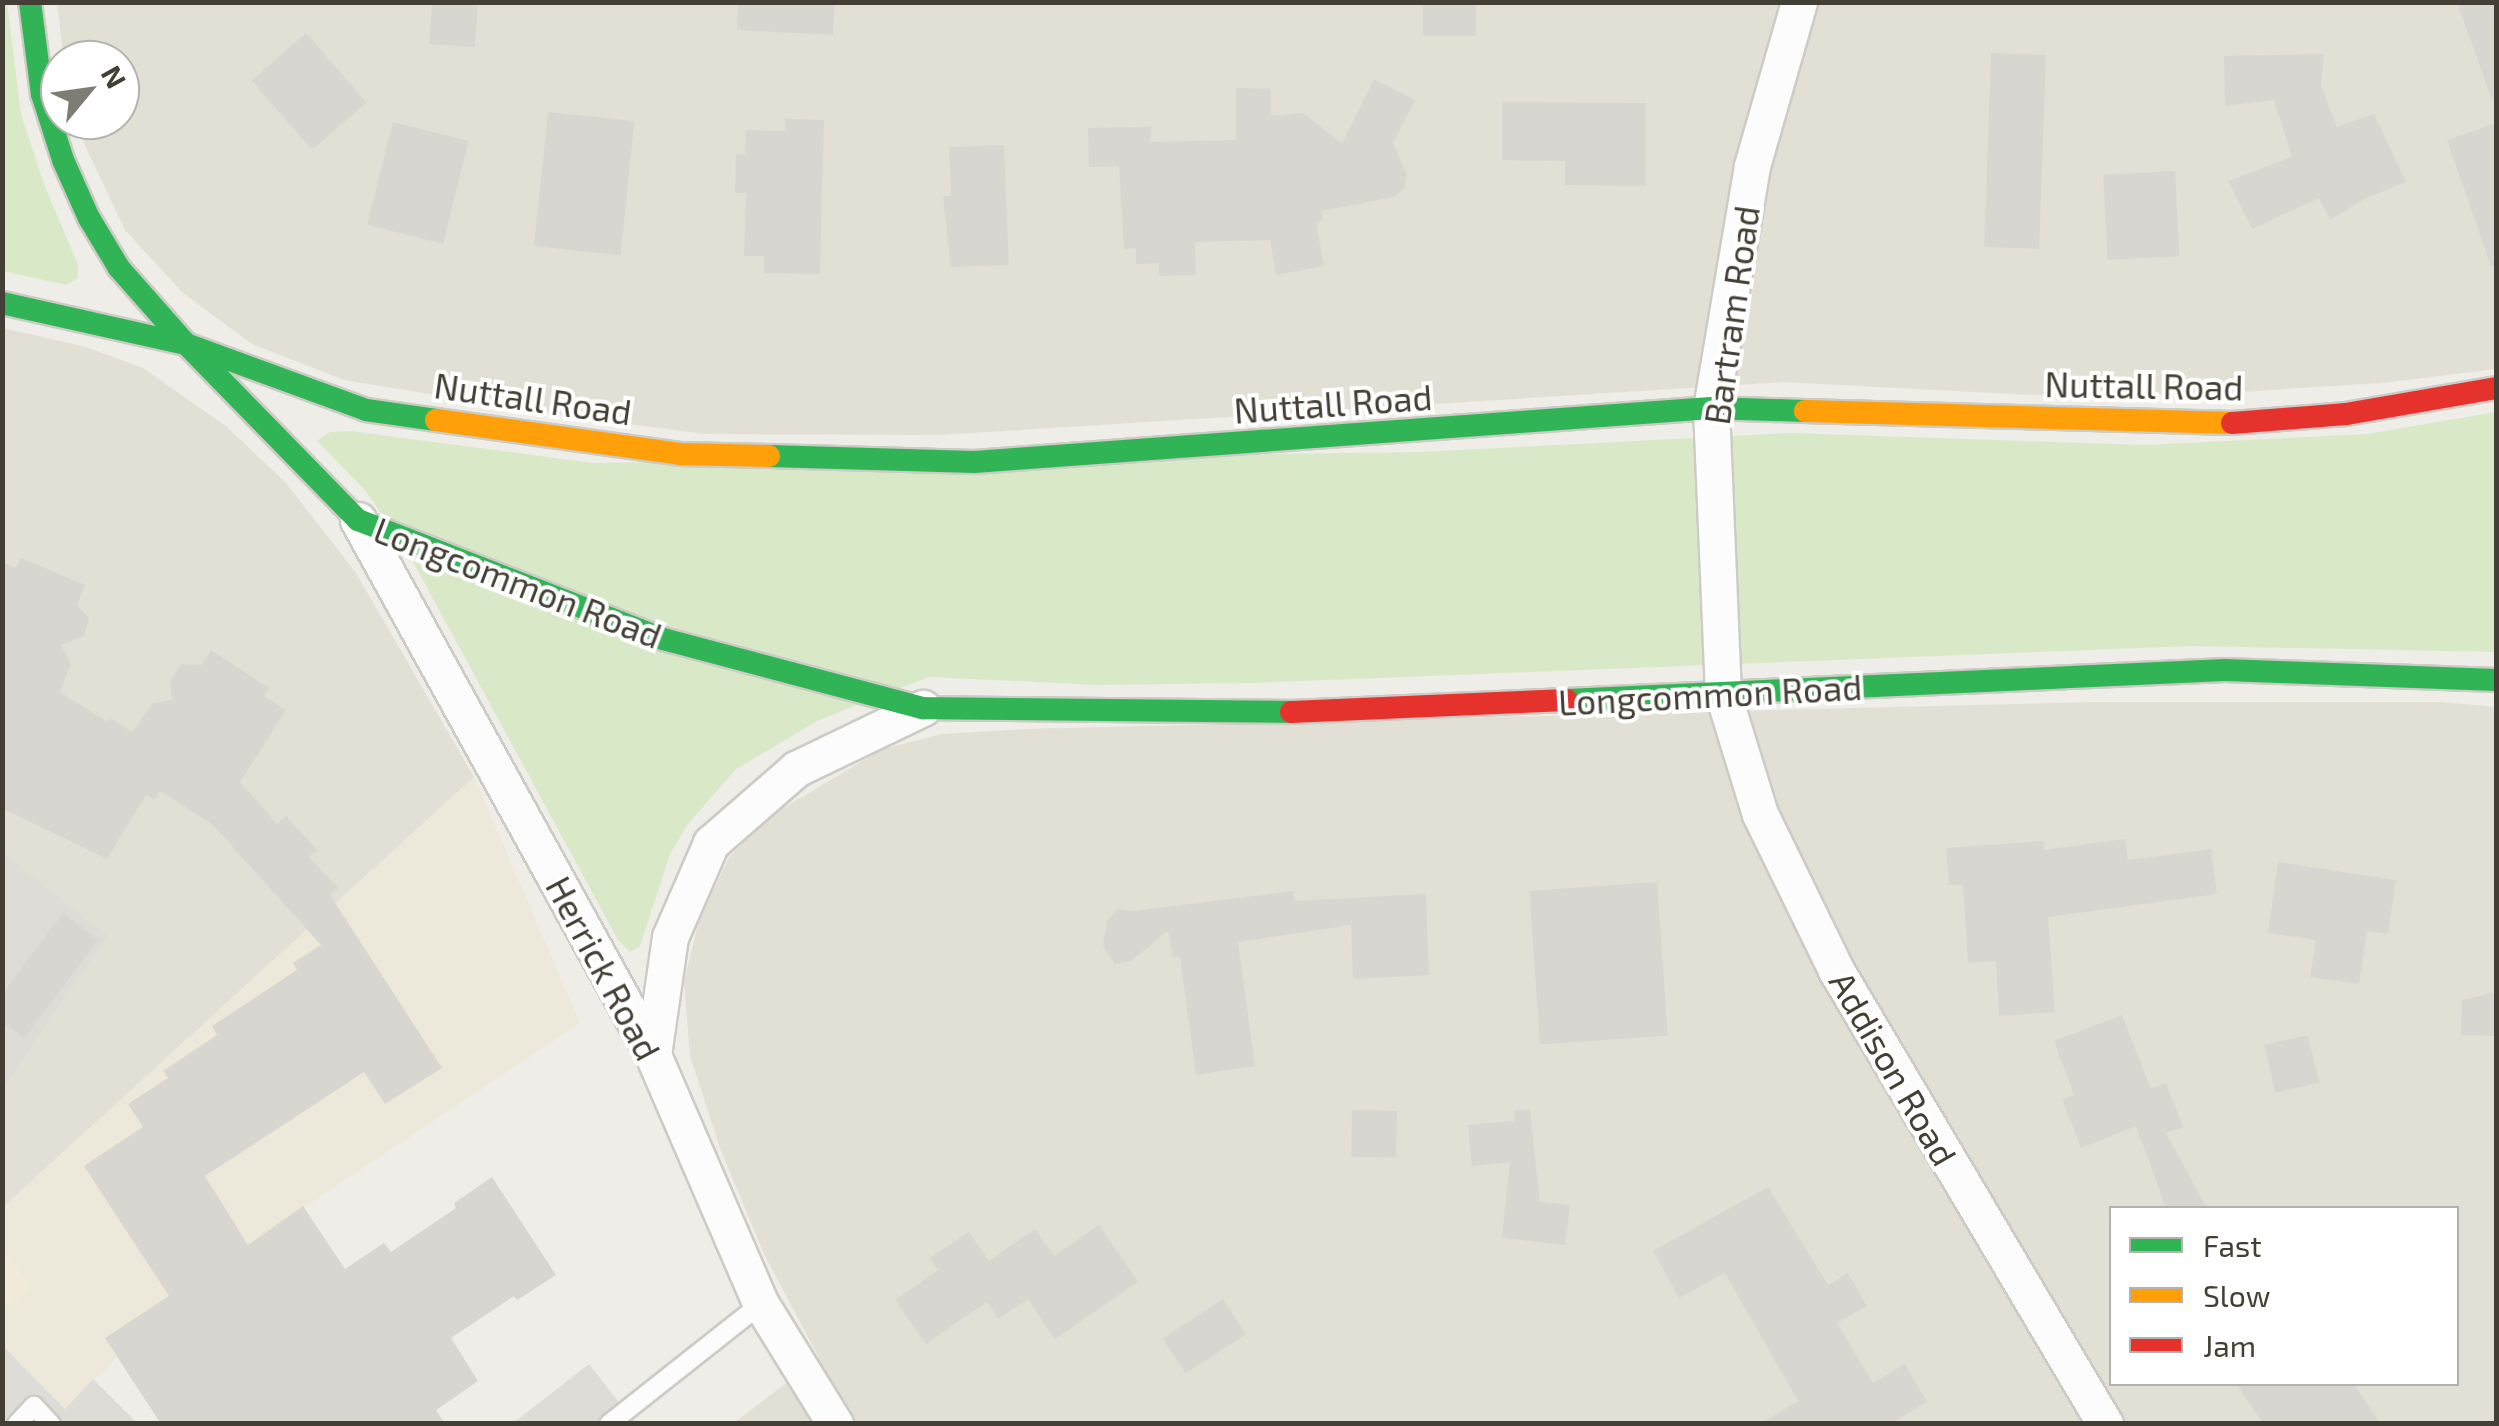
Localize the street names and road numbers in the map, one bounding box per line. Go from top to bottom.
street label: Bartram Road [1695,203,1767,427]
street label: Nuttall Road [2044,362,2244,408]
street label: Nuttall Road [431,363,635,433]
street label: Nuttall Road [1232,375,1434,431]
street label: Longcommon Road [368,508,668,656]
street label: Longcommon Road [1557,665,1863,723]
street label: Herrick Road [538,869,670,1067]
street label: Addison Road [1822,964,1966,1172]

